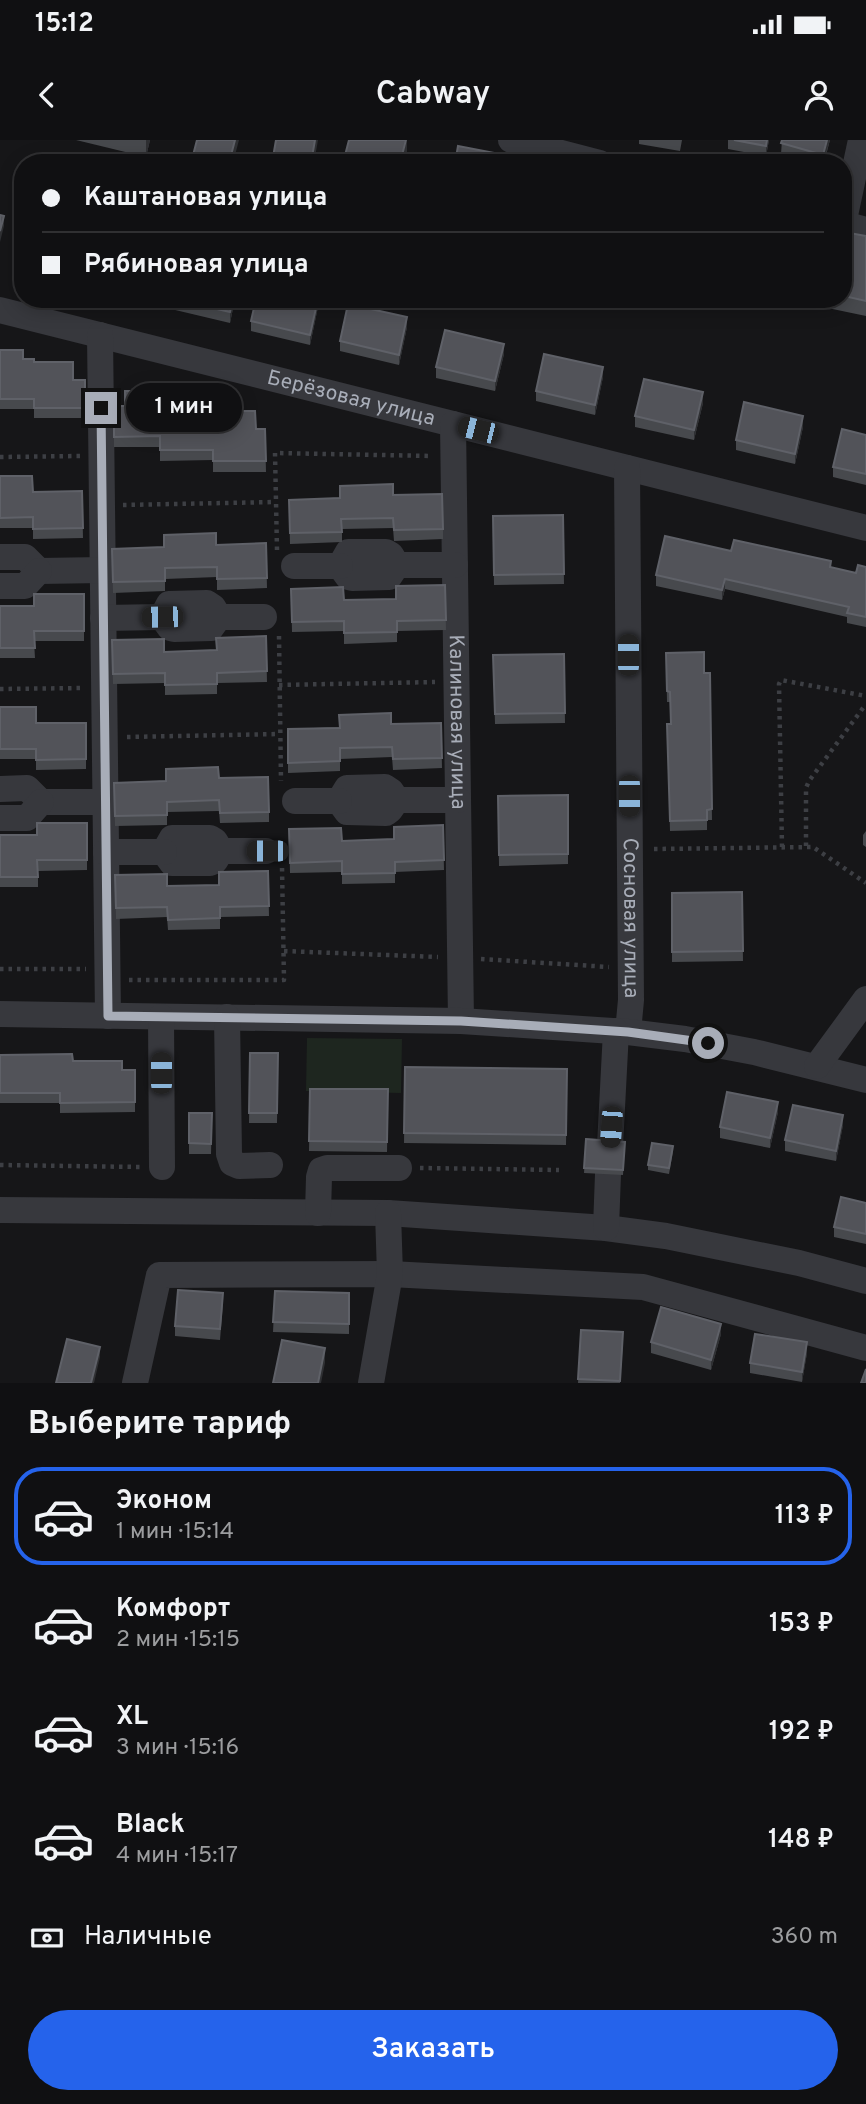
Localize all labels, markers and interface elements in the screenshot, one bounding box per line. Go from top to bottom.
text: 15:12 [35,8,94,41]
text: Cabway [376,75,490,115]
icon: back [28,76,66,114]
icon: person [800,76,838,114]
text: Каштановая улица [84,182,327,215]
text: Рябиновая улица [84,249,309,282]
street label: Берёзовая улица [264,364,438,432]
callout: 1 мин [126,384,241,432]
route end [85,392,117,424]
text: 1 мин [155,393,213,422]
car [456,415,501,445]
car [141,606,184,628]
street label: Калиновая улица [442,634,472,810]
car [618,634,639,676]
car [619,775,640,817]
street label: Сосновая улица [616,838,644,998]
car [247,841,289,862]
route start [692,1027,724,1059]
car [151,1052,172,1094]
car [600,1105,623,1149]
text: Выберите тариф [28,1405,291,1445]
icon: car [32,1485,95,1548]
text: Эконом [116,1485,212,1518]
text: 113 ₽ [775,1500,834,1533]
text: 1 мин · 15:14 [116,1518,234,1547]
icon: car [32,1593,95,1656]
text: Комфорт [116,1593,230,1626]
text: 153 ₽ [769,1608,834,1641]
text: 2 мин · 15:15 [116,1626,240,1655]
icon: car [32,1701,95,1764]
text: XL [116,1701,148,1734]
text: 192 ₽ [769,1716,834,1749]
text: 3 мин · 15:16 [116,1734,239,1763]
icon: car [32,1809,95,1872]
text: Black [116,1809,185,1842]
text: 148 ₽ [768,1824,834,1857]
text: 4 мин · 15:17 [116,1842,238,1871]
icon: cash [28,1919,66,1957]
text: Наличные [84,1921,212,1954]
text: 360 m [771,1923,838,1952]
button: Заказать [28,2010,838,2090]

